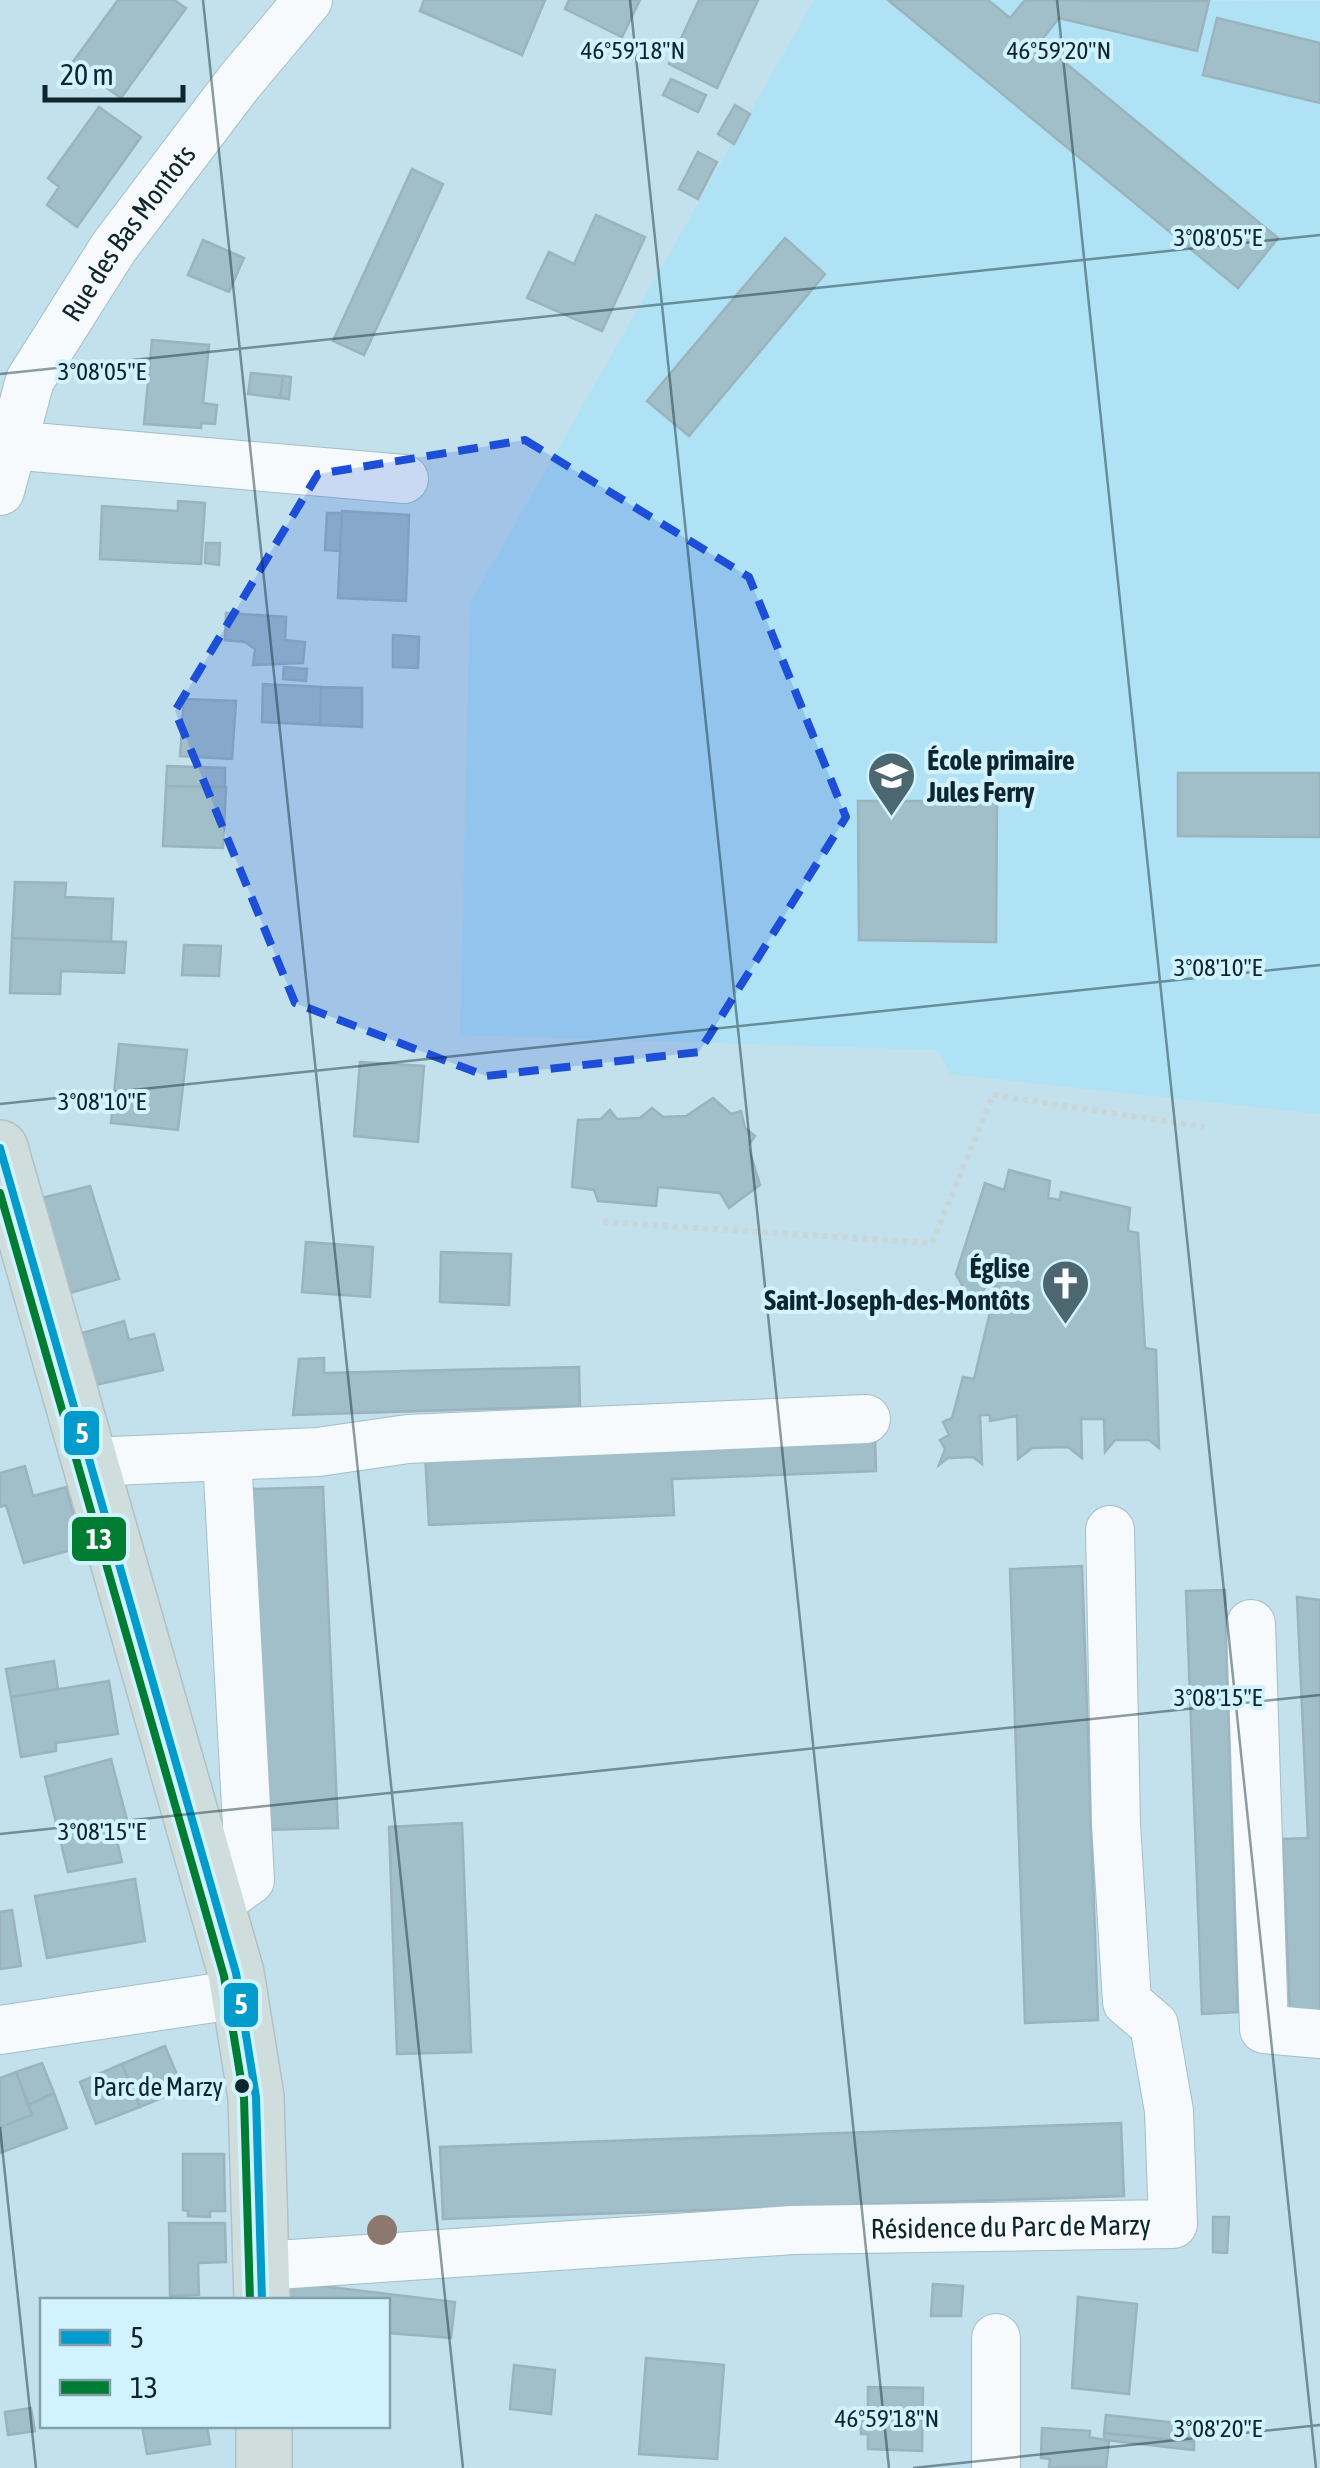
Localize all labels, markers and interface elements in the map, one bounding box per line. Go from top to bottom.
text: 46°59'18"N [581,36,685,64]
text: 46°59'20"N [1007,36,1111,64]
scale bar [45,40,182,102]
text: 20 m [60,57,114,91]
street label: Rue des Bas Montots [55,139,202,327]
text: 3°08'05"E [1174,223,1263,251]
text: 3°08'05"E [58,357,147,385]
place label: École primaire Jules Ferry [926,744,1075,808]
school or university icon: École primaire Jules Ferry [866,750,918,818]
text: 3°08'10"E [1174,953,1263,981]
text: 3°08'10"E [58,1087,147,1115]
place label: Église Saint-Joseph-des-Montôts [764,1252,1030,1316]
church icon: Église Saint-Joseph-des-Montôts [1039,1258,1091,1326]
line badge: 5 [62,1409,101,1457]
text: 5 [75,1417,89,1449]
line badge: 13 [70,1515,128,1563]
text: 13 [86,1523,112,1555]
text: 3°08'15"E [1174,1683,1263,1711]
text: 3°08'15"E [58,1817,147,1845]
line badge: 5 [222,1981,260,2029]
text: 5 [234,1988,248,2020]
place label: Parc de Marzy [93,2072,223,2102]
marker: Parc de Marzy [232,2076,252,2096]
street label: Résidence du Parc de Marzy [870,2208,1151,2245]
legend [40,2298,390,2428]
text: 5 [130,2320,144,2354]
text: 13 [130,2370,158,2404]
text: 46°59'18"N [835,2404,939,2432]
text: 3°08'20"E [1174,2414,1263,2442]

